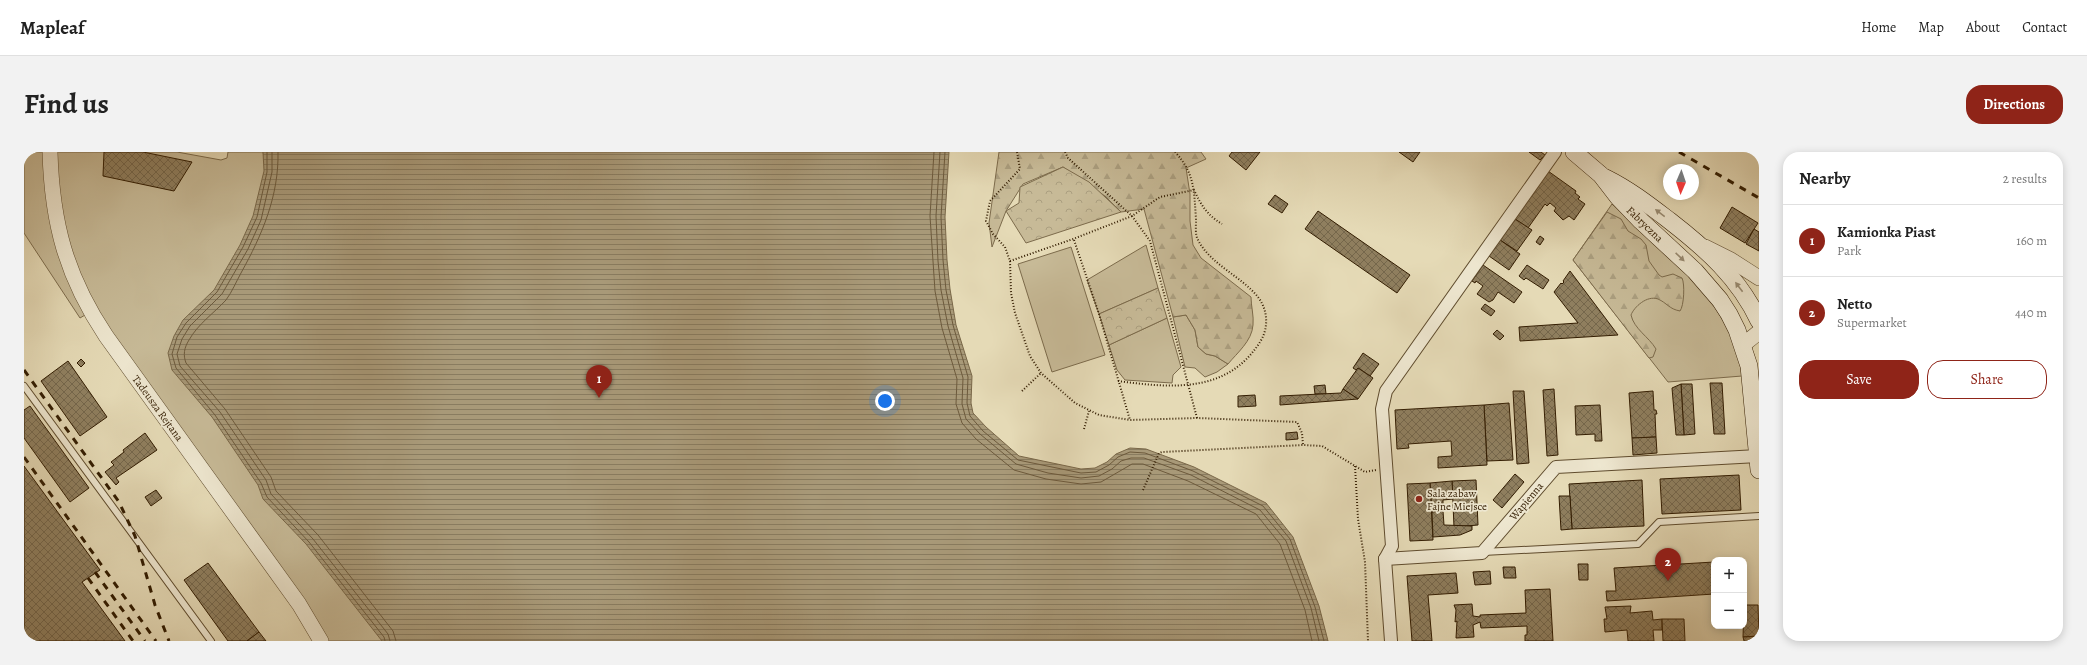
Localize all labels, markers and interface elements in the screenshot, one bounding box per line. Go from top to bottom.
text: Mapleaf [20,15,85,41]
text: Home [1861,18,1896,37]
text: Map [1918,18,1944,37]
text: About [1966,18,2000,37]
text: Contact [2022,18,2067,37]
text: Find us [24,85,109,123]
button: Directions [1966,85,2063,124]
north arrow [1663,164,1699,200]
text: Nearby [1799,167,1850,190]
text: 2 results [2003,170,2047,187]
street label: Fabryczna [1623,203,1667,246]
one-way arrow [1655,210,1665,218]
text: Kamionka Piast [1837,222,1936,242]
text: 1 [1810,232,1814,249]
text: 160 m [2016,232,2047,249]
text: Park [1837,242,1861,259]
one-way arrow [1675,252,1685,262]
one-way arrow [1735,282,1743,293]
text: Netto [1837,294,1872,314]
text: 2 [1809,304,1815,321]
text: 440 m [2015,304,2047,321]
text: Supermarket [1837,314,1907,331]
button: Save [1799,360,1919,399]
button: Share [1927,360,2047,399]
pin: 1 [586,365,612,398]
street label: Tadeusza Rejtana [129,372,187,445]
your location [875,391,895,411]
street label: Wapienna [1505,478,1547,524]
place label: Sala zabaw Fajne Miejsce [1427,486,1487,514]
marker: Sala zabaw Fajne Miejsce [1414,494,1424,504]
pin: 2 [1655,548,1681,581]
map controls [1711,557,1747,629]
button: + [1711,557,1747,593]
button: − [1711,593,1747,629]

